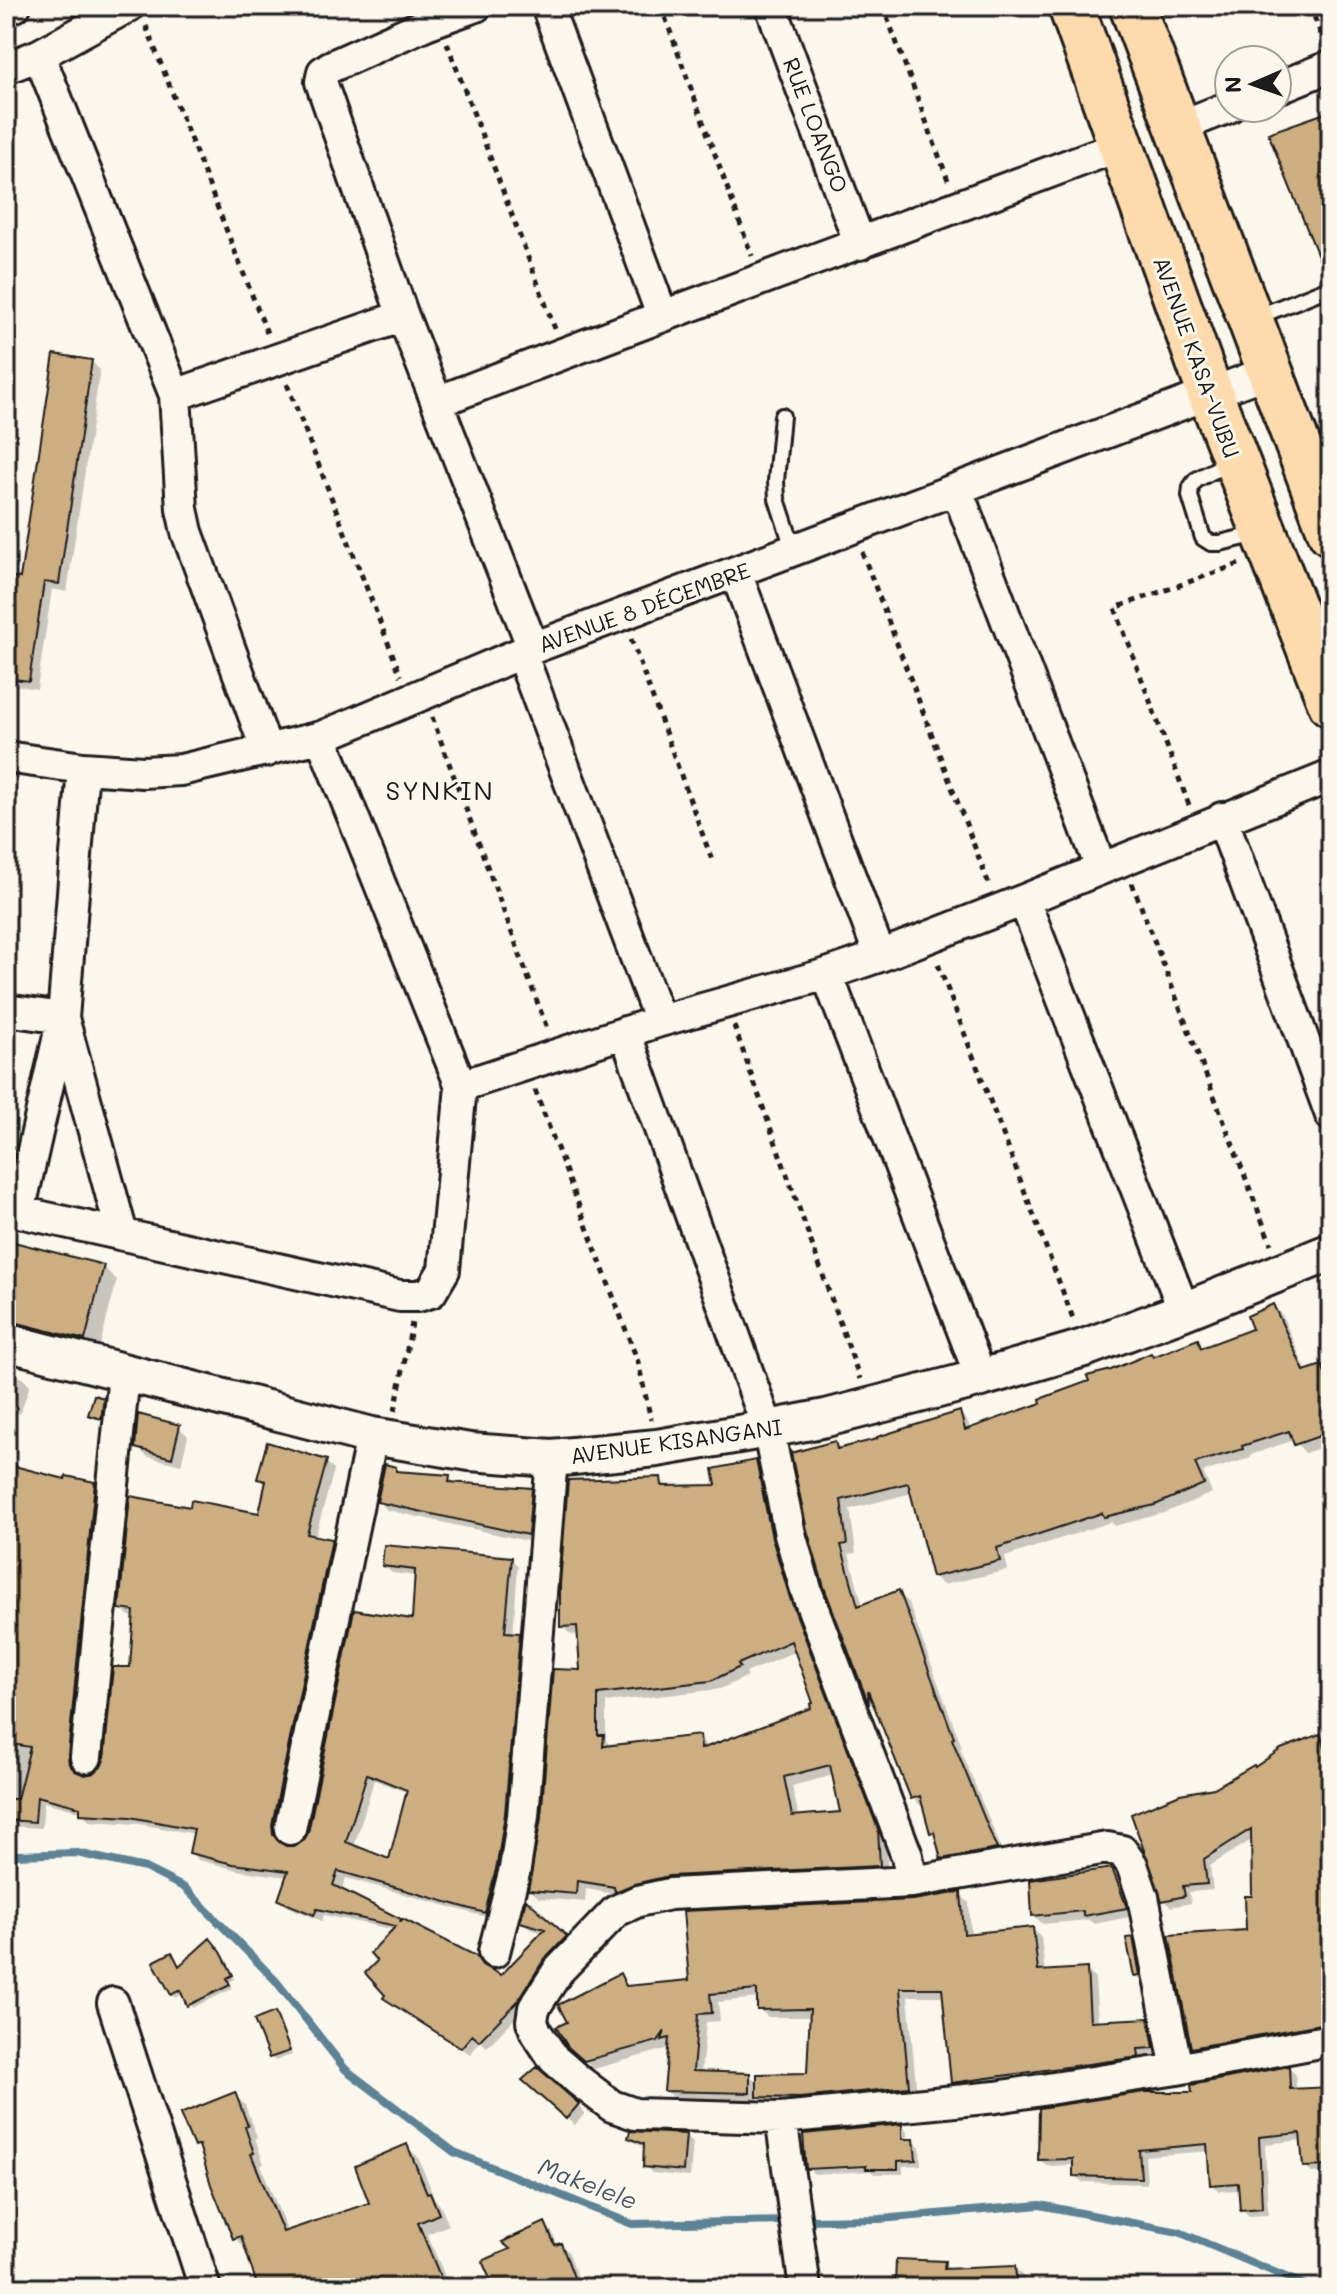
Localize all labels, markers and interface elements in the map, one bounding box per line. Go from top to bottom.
north arrow [1213,44,1293,124]
street label: RUE LOANGO [777,53,855,197]
text: N [1218,76,1247,94]
street label: AVENUE KASA-VUBU [1147,252,1247,462]
street label: AVENUE 8 DÉCEMBRE [534,555,754,659]
district label: SYNKIN [385,773,495,807]
street label: AVENUE KISANGANI [568,1412,784,1470]
water label: Makelele [534,2150,642,2216]

